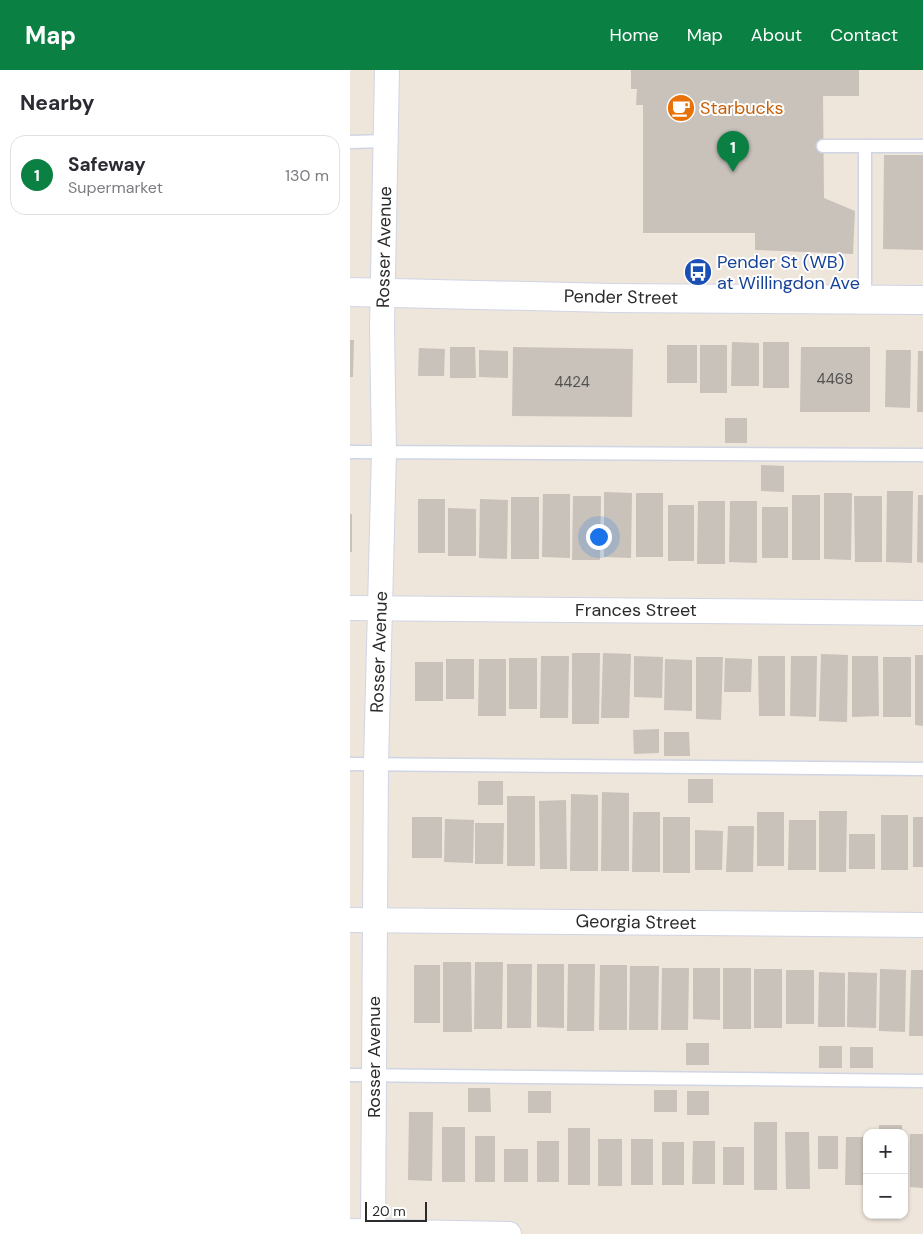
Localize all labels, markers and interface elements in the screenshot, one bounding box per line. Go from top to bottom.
text: Map [25,20,76,51]
text: Home [609,23,659,47]
text: Map [687,23,723,47]
text: About [751,23,802,47]
text: Contact [830,23,898,47]
text: Nearby [20,89,94,117]
cafe icon: Starbucks [666,93,696,123]
place label: Starbucks [700,96,783,120]
pin: 1 [717,131,749,172]
text: Safeway [68,152,146,177]
text: 1 [34,165,40,186]
text: 130 m [285,165,329,186]
text: Supermarket [68,177,163,198]
street label: Rosser Avenue [371,186,397,308]
place label: Pender St (WB) at Willingdon Ave [717,250,860,295]
bus stop icon: Pender St (WB) at Willingdon Ave [683,257,713,287]
street label: Pender Street [564,284,678,310]
house number: 4468 [817,369,853,389]
house number: 4424 [554,372,590,392]
your location [586,524,612,550]
street label: Rosser Avenue [365,591,393,713]
street label: Frances Street [575,598,697,622]
street label: Georgia Street [575,909,697,935]
street label: Rosser Avenue [362,996,386,1118]
map controls [863,1129,908,1219]
button: + [863,1129,908,1174]
button: − [863,1174,908,1219]
scale bar [365,1199,428,1222]
text: 20 m [372,1202,406,1220]

